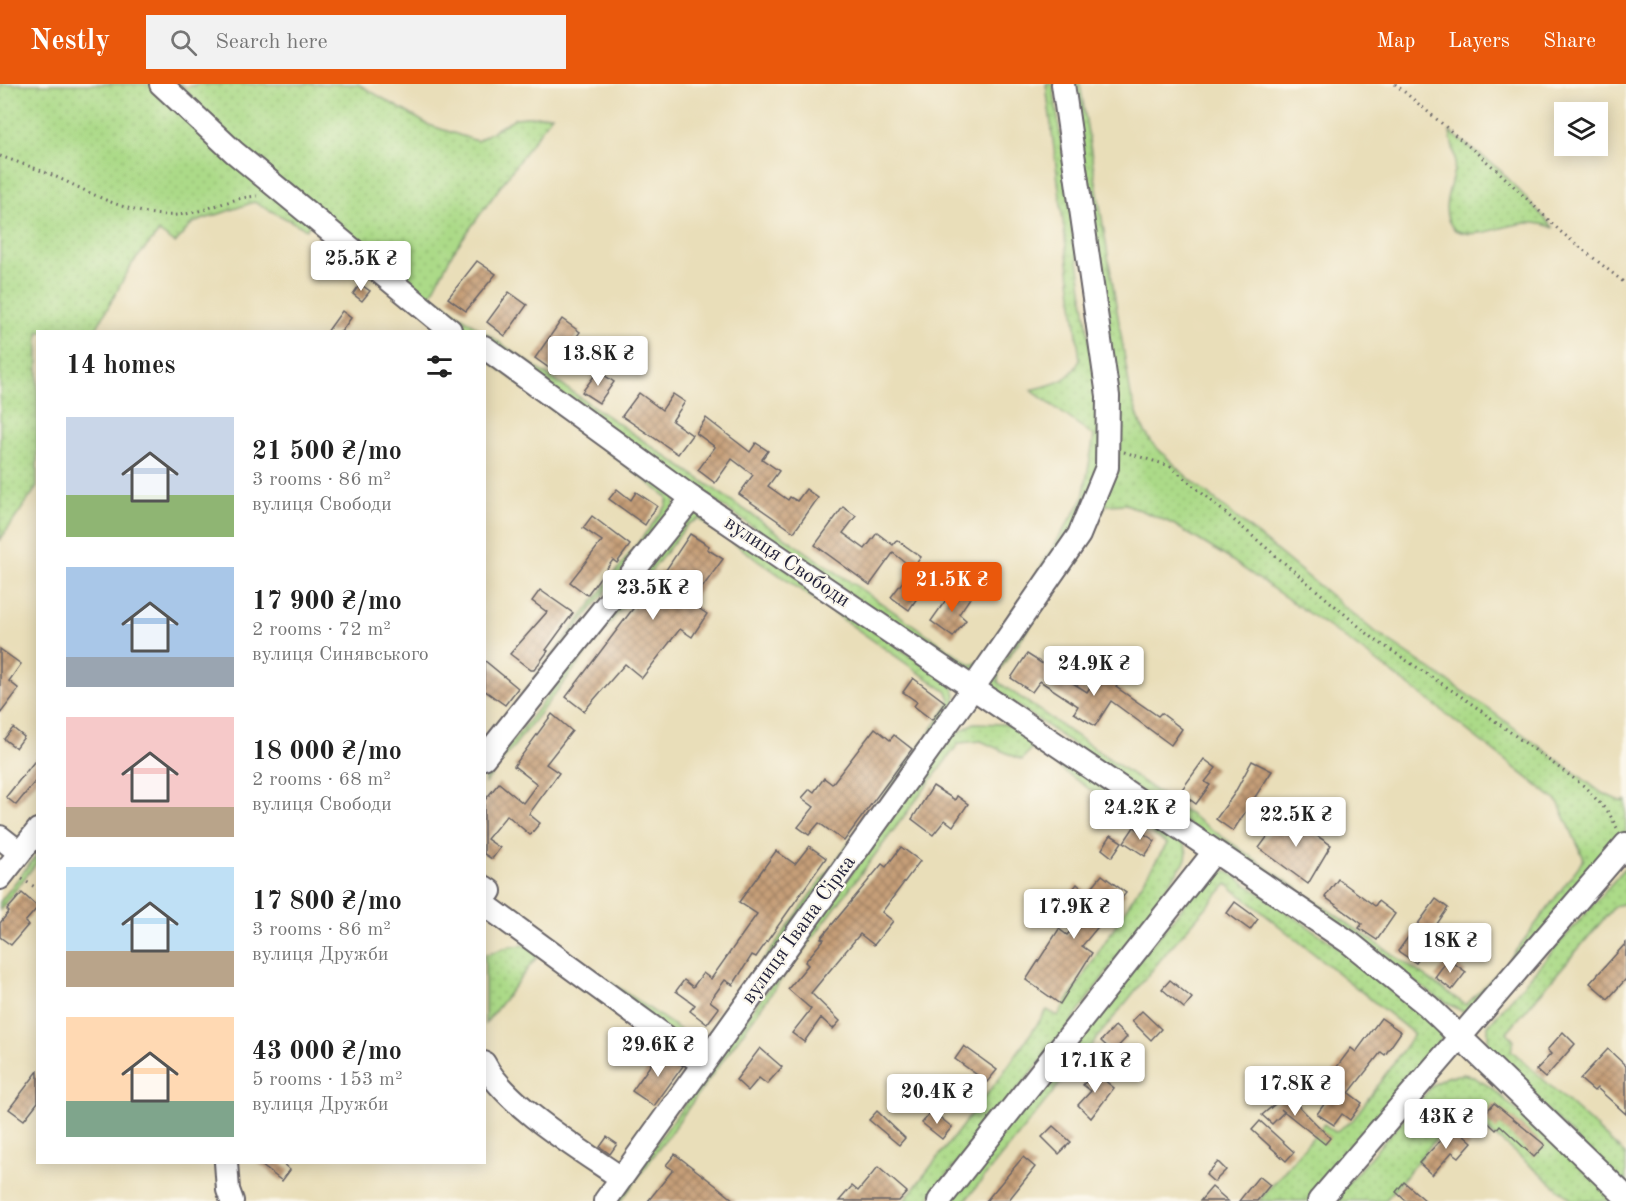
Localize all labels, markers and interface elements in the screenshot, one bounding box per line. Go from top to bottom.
search box [146,15,566,69]
icon: search [167,26,200,59]
text: Nestly [30,28,110,56]
text: Search here [215,31,328,53]
text: Map [1376,31,1415,52]
text: Layers [1448,31,1510,52]
text: Share [1543,31,1596,52]
map controls [1554,102,1608,156]
button: layers [1554,102,1608,156]
pin: 25.5K ₴ [306,241,416,292]
text: 25.5K ₴ [325,250,397,270]
pin: 13.8K ₴ [543,336,653,387]
text: 13.8K ₴ [562,345,634,365]
icon: filters [423,350,456,383]
text: 14 homes [66,353,175,379]
text: 21 500 ₴/mo [252,439,402,465]
icon: home [114,441,186,513]
text: 3 rooms · 86 m² [252,470,391,490]
text: вулиця Свободи [252,495,392,515]
street label: вулиця Свободи [720,512,854,612]
pin: 21.5K ₴ [897,562,1007,613]
pin: 23.5K ₴ [598,570,708,621]
text: 21.5K ₴ [916,571,988,591]
text: 23.5K ₴ [617,579,689,599]
text: 17 900 ₴/mo [252,589,402,615]
icon: home [114,591,186,663]
text: 2 rooms · 72 m² [252,620,391,640]
text: вулиця Синявського [252,645,429,665]
pin: 24.9K ₴ [1039,646,1149,697]
text: 24.9K ₴ [1058,655,1130,675]
text: 18 000 ₴/mo [252,739,402,765]
icon: home [114,741,186,813]
text: 2 rooms · 68 m² [252,770,391,790]
pin: 24.2K ₴ [1085,790,1195,841]
text: вулиця Свободи [252,795,392,815]
pin: 22.5K ₴ [1241,797,1351,848]
text: 24.2K ₴ [1104,799,1176,819]
text: 22.5K ₴ [1260,806,1332,826]
street label: вулиця Івана Сірка [738,852,860,1008]
text: 17 800 ₴/mo [252,889,402,915]
pin: 17.9K ₴ [1019,889,1129,940]
icon: home [114,891,186,963]
text: 17.9K ₴ [1038,898,1110,918]
text: 3 rooms · 86 m² [252,920,391,940]
pin: 18K ₴ [1408,923,1492,974]
text: 18K ₴ [1422,932,1478,952]
text: вулиця Дружби [252,945,389,965]
pin: 29.6K ₴ [603,1027,713,1078]
text: 29.6K ₴ [622,1036,694,1056]
text: 43 000 ₴/mo [252,1039,402,1065]
icon: home [114,1041,186,1113]
pin: 17.1K ₴ [1040,1043,1150,1094]
text: 17.1K ₴ [1059,1052,1131,1072]
pin: 17.8K ₴ [1240,1066,1350,1117]
text: 5 rooms · 153 m² [252,1070,402,1090]
pin: 20.4K ₴ [882,1074,992,1125]
text: 17.8K ₴ [1259,1075,1331,1095]
text: 20.4K ₴ [901,1083,973,1103]
text: вулиця Дружби [252,1095,389,1115]
pin: 43K ₴ [1404,1099,1488,1150]
text: 43K ₴ [1418,1108,1474,1128]

